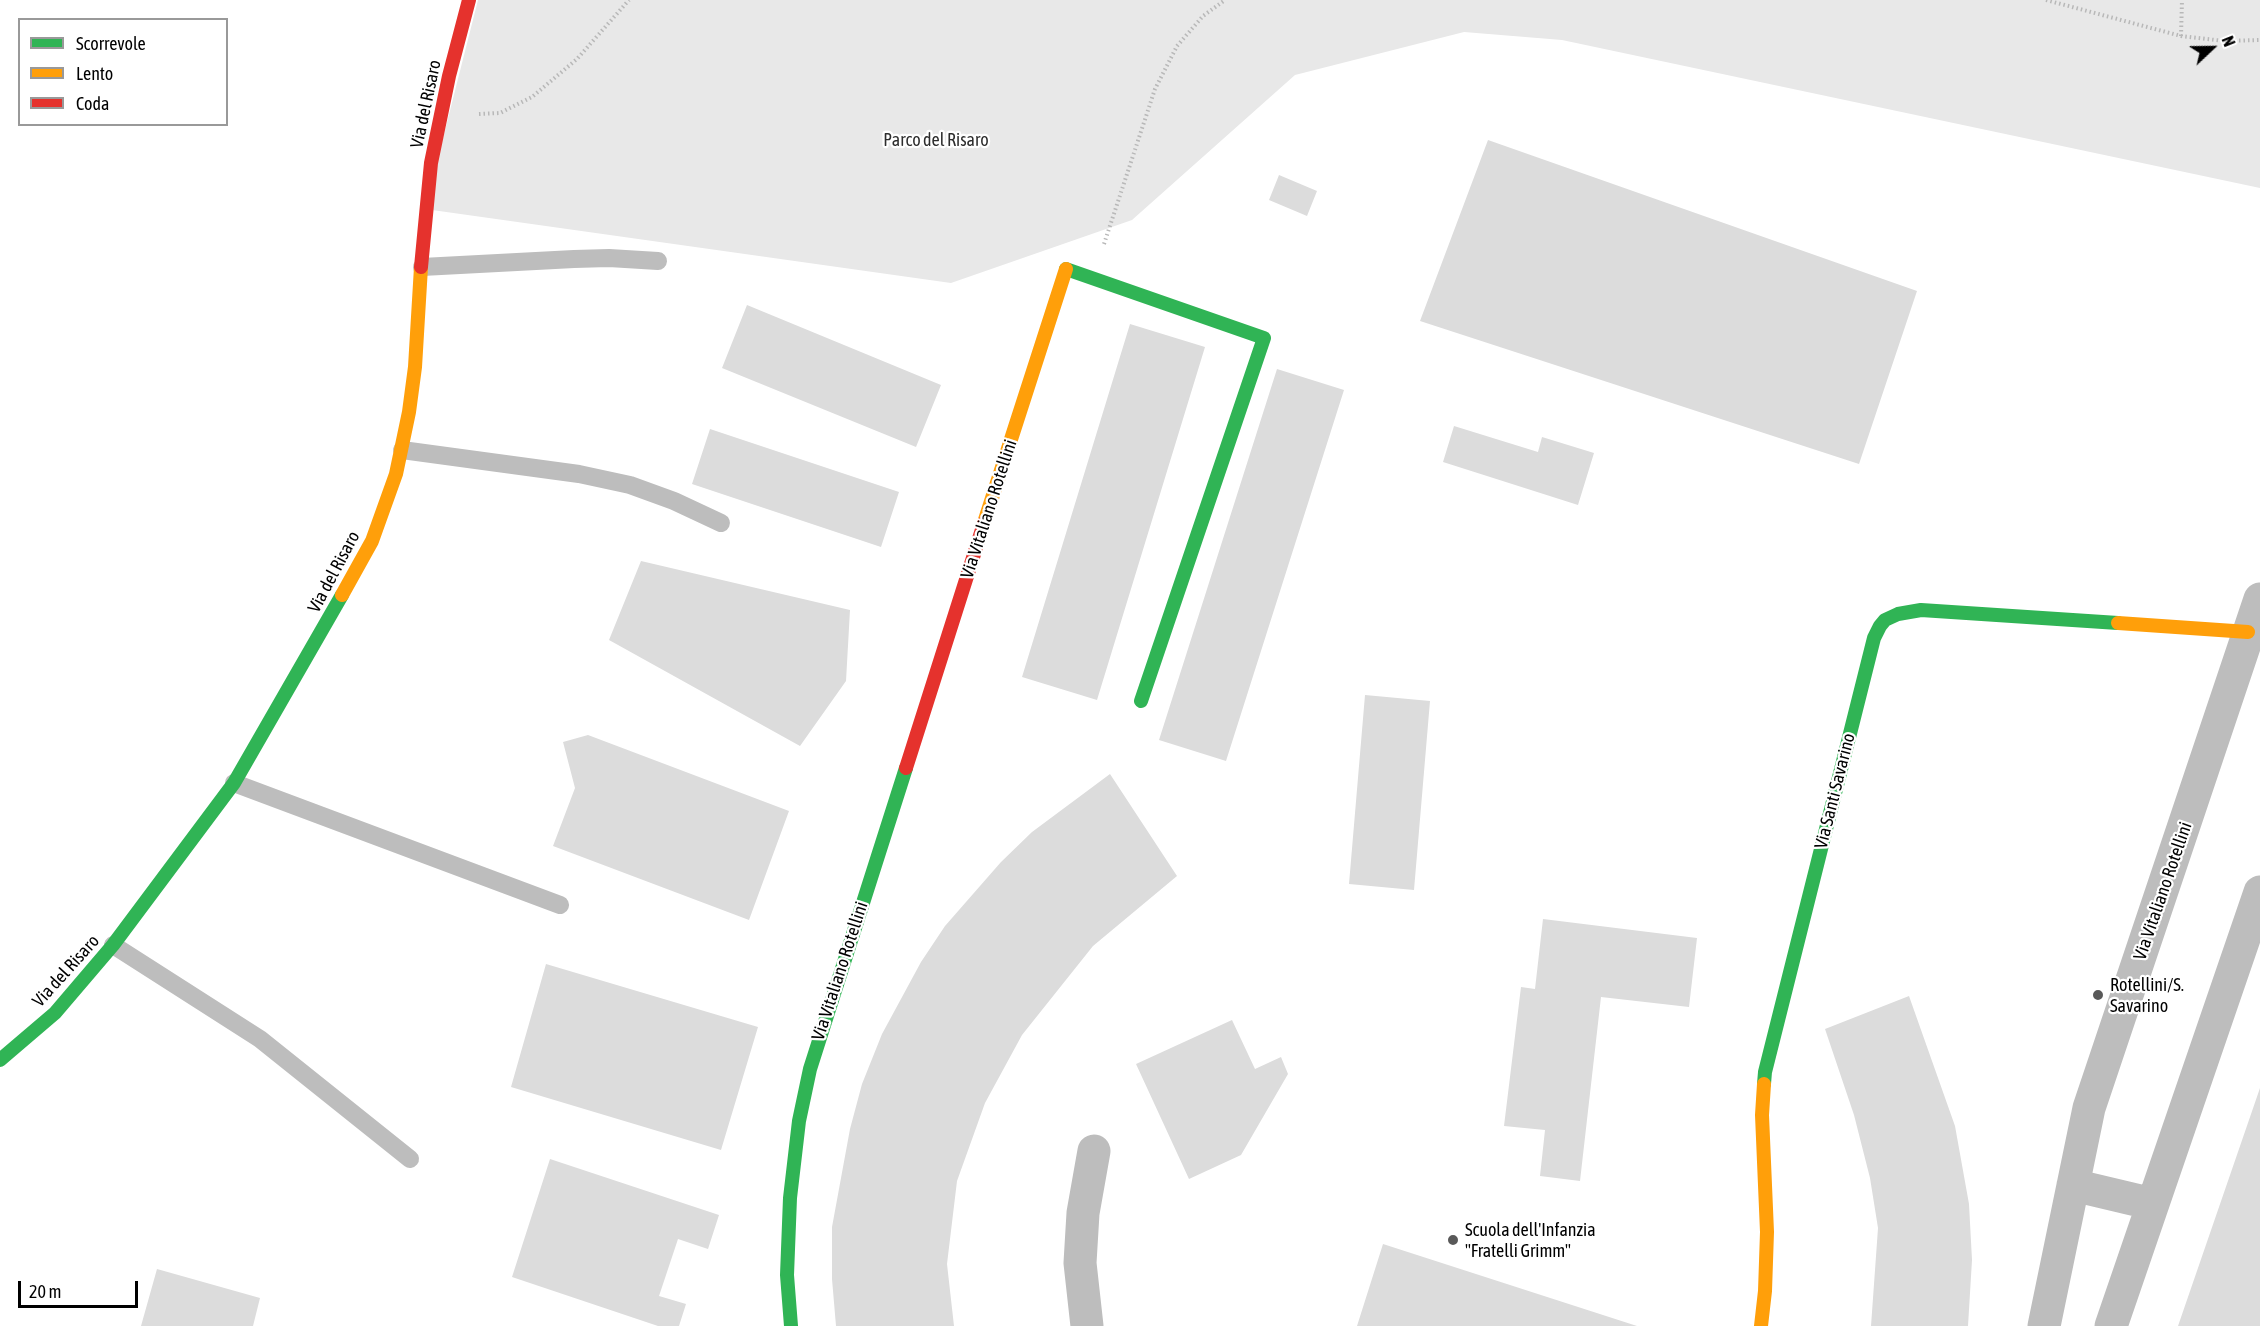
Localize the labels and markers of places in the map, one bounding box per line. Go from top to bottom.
place label: Rotellini/S. Savarino [2110,974,2184,1016]
marker: Rotellini/S. Savarino [2091,988,2105,1002]
place label: Scuola dell'Infanzia "Fratelli Grimm" [1465,1219,1596,1262]
marker: Scuola dell'Infanzia "Fratelli Grimm" [1446,1233,1460,1247]

